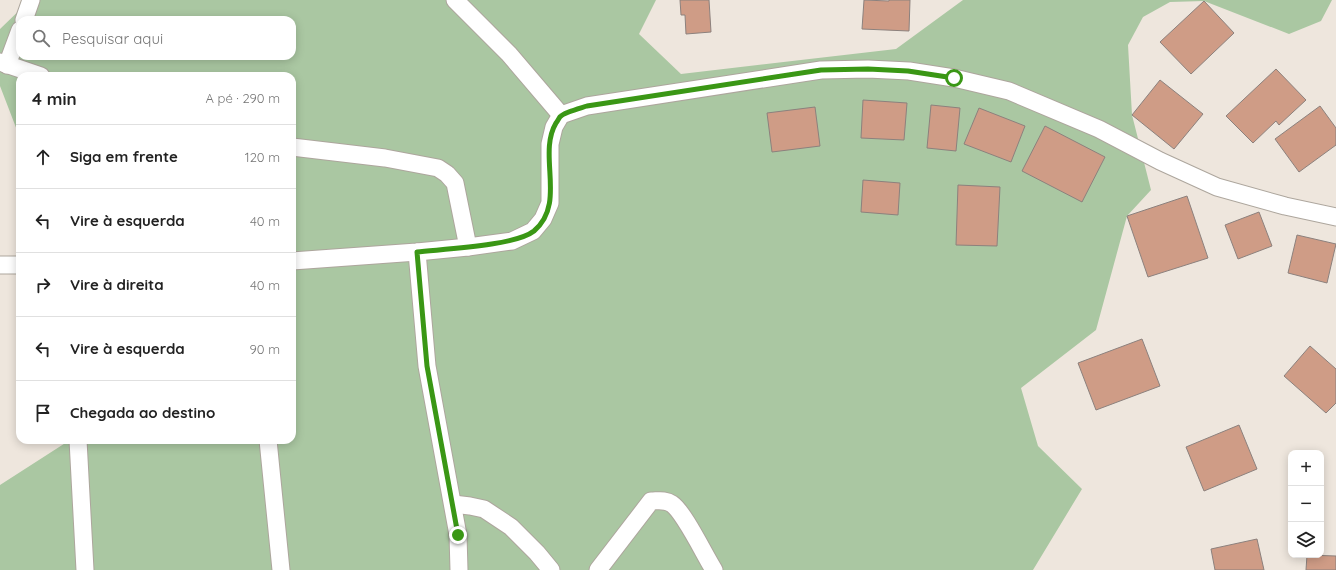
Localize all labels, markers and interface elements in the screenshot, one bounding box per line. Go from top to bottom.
search box [16,16,296,60]
icon: search [30,27,52,49]
text: Pesquisar aqui [62,29,163,48]
route start [945,69,963,87]
text: 4 min [32,88,77,109]
text: A pé · 290 m [206,90,280,106]
icon: ahead [32,146,54,168]
text: Siga em frente [70,147,178,166]
text: 120 m [245,149,280,165]
icon: left [32,210,54,232]
text: Vire à esquerda [70,211,185,230]
text: 40 m [250,213,280,229]
icon: right [32,274,54,296]
text: Vire à direita [70,275,164,294]
text: 40 m [250,277,280,293]
icon: left [32,338,54,360]
text: Vire à esquerda [70,339,185,358]
text: 90 m [250,341,280,357]
icon: arrive [32,402,54,424]
text: Chegada ao destino [70,403,215,422]
map controls [1288,450,1324,558]
button: + [1288,450,1324,486]
button: − [1288,486,1324,522]
button: layers [1288,522,1324,558]
route end [449,526,467,544]

